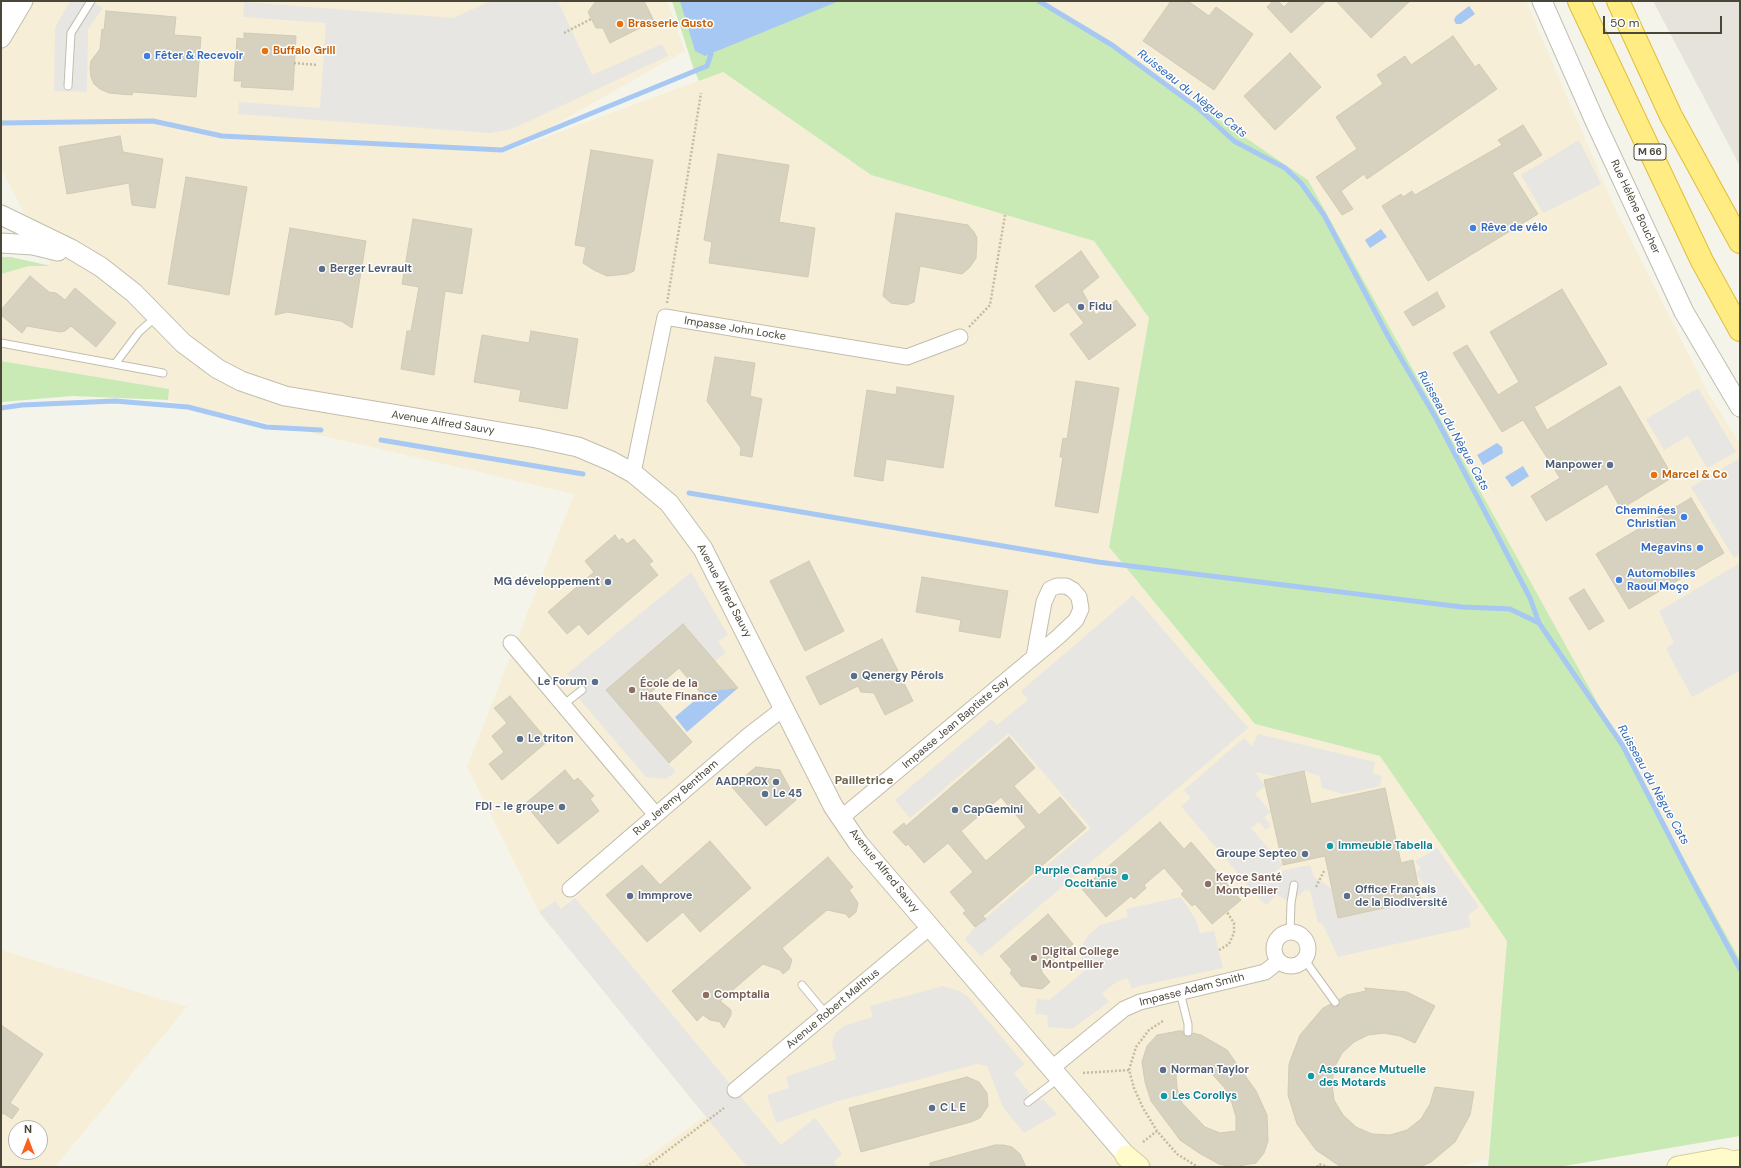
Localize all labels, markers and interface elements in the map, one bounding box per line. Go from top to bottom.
scale bar [1605,8,1724,34]
text: 50 m [1610,15,1639,31]
place label: Brasserie Gusto [628,17,713,31]
marker: Brasserie Gusto [615,19,625,29]
place label: Buffalo Grill [273,44,335,58]
marker: Buffalo Grill [260,46,270,56]
water label: Ruisseau du Nègue Cats [1134,47,1250,141]
place label: Fêter & Recevoir [155,49,243,63]
marker: Fêter & Recevoir [142,51,152,61]
road number: M 66 [1634,144,1666,160]
street label: Rue Hélène Boucher [1607,158,1663,256]
place label: Rêve de vélo [1481,221,1548,235]
marker: Rêve de vélo [1468,223,1478,233]
place label: Berger Levrault [330,262,412,276]
marker: Berger Levrault [317,264,327,274]
place label: Fidu [1089,300,1112,314]
marker: Fidu [1076,302,1086,312]
street label: Impasse John Locke [683,314,787,344]
water label: Ruisseau du Nègue Cats [1414,368,1492,494]
street label: Avenue Alfred Sauvy [390,408,496,438]
place label: Manpower [1545,458,1602,472]
marker: Manpower [1605,460,1615,470]
place label: Marcel & Co [1662,468,1727,482]
marker: Marcel & Co [1649,470,1659,480]
place label: Cheminées Christian [1615,504,1676,530]
marker: Cheminées Christian [1679,512,1689,522]
place label: Megavins [1641,541,1692,555]
street label: Avenue Alfred Sauvy [694,542,754,640]
marker: Megavins [1695,543,1705,553]
place label: Automobiles Raoul Moço [1627,567,1695,593]
place label: MG développement [494,575,600,589]
marker: Automobiles Raoul Moço [1614,575,1624,585]
marker: MG développement [603,577,613,587]
place label: Qenergy Pérols [862,669,944,683]
marker: Qenergy Pérols [849,671,859,681]
street label: Impasse Jean Baptiste Say [900,674,1012,772]
place label: Le Forum [538,675,587,689]
marker: Le Forum [590,677,600,687]
place label: École de la Haute Finance [640,677,717,703]
marker: École de la Haute Finance [627,685,637,695]
water label: Ruisseau du Nègue Cats [1614,722,1692,848]
place label: Le triton [528,732,573,746]
marker: Le triton [515,734,525,744]
street label: Rue Jeremy Bentham [631,758,721,838]
district label: Pailletrice [835,774,893,788]
place label: AADPROX [715,775,768,789]
marker: AADPROX [771,777,781,787]
place label: Le 45 [773,787,802,801]
marker: Le 45 [760,789,770,799]
place label: FDI - le groupe [475,800,554,814]
marker: FDI - le groupe [557,802,567,812]
place label: CapGemini [963,803,1023,817]
marker: CapGemini [950,805,960,815]
street label: Avenue Alfred Sauvy [846,826,922,916]
place label: Immeuble Tabella [1338,839,1433,853]
marker: Immeuble Tabella [1325,841,1335,851]
place label: Groupe Septeo [1216,847,1297,861]
marker: Groupe Septeo [1300,849,1310,859]
place label: Purple Campus Occitanie [1035,864,1117,890]
place label: Keyce Santé Montpellier [1216,871,1282,897]
marker: Purple Campus Occitanie [1120,872,1130,882]
marker: Keyce Santé Montpellier [1203,879,1213,889]
place label: Office Français de la Biodiversité [1355,883,1448,909]
place label: Immprove [638,889,692,903]
marker: Immprove [625,891,635,901]
marker: Office Français de la Biodiversité [1342,891,1352,901]
place label: Digital College Montpellier [1042,945,1119,971]
marker: Digital College Montpellier [1029,953,1039,963]
street label: Avenue Robert Malthus [784,966,882,1052]
street label: Impasse Adam Smith [1138,971,1246,1009]
place label: Comptalia [714,988,770,1002]
marker: Comptalia [701,990,711,1000]
place label: Norman Taylor [1171,1063,1249,1077]
place label: Assurance Mutuelle des Motards [1319,1063,1426,1089]
marker: Norman Taylor [1158,1065,1168,1075]
marker: Assurance Mutuelle des Motards [1306,1071,1316,1081]
place label: Les Corollys [1172,1089,1237,1103]
marker: Les Corollys [1159,1091,1169,1101]
place label: C L E [940,1101,966,1115]
marker: C L E [927,1103,937,1113]
north arrow [8,1120,48,1160]
text: N [24,1122,32,1136]

